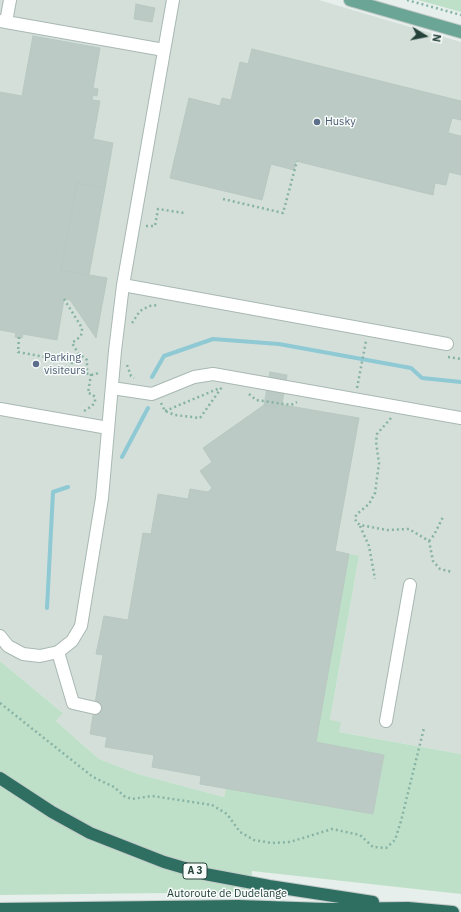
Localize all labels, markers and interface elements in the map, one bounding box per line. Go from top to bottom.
north arrow [405,16,445,56]
text: N [429,33,444,43]
place label: Husky [325,115,356,129]
marker: Husky [312,117,322,127]
place label: Parking visiteurs [44,351,86,377]
marker: Parking visiteurs [31,359,41,369]
road number: A 3 [183,863,207,879]
street label: Autoroute de Dudelange [167,887,287,901]

